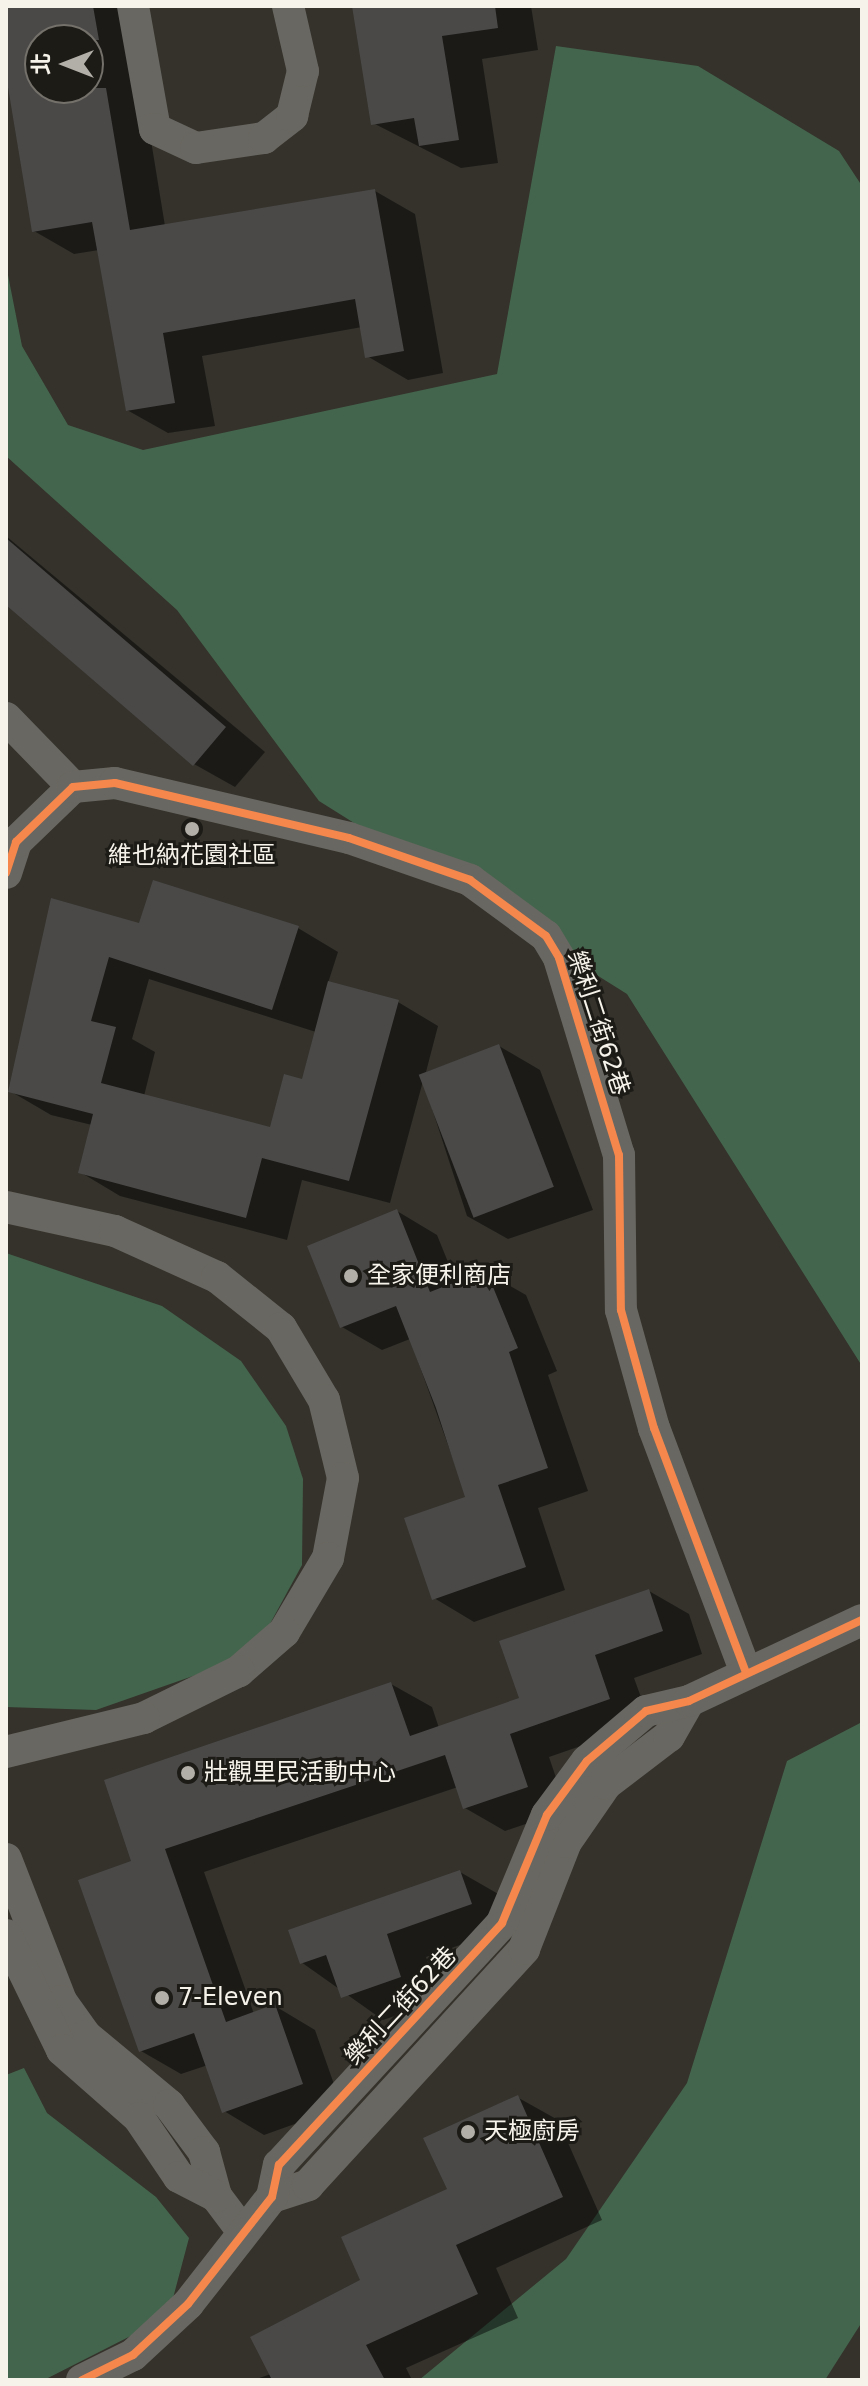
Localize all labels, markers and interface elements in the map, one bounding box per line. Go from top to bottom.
north arrow [24,24,104,104]
text: 北 [29,53,54,75]
marker: 維也納花園社區 [183,820,201,838]
place label: 維也納花園社區 [108,842,276,870]
street label: 樂利二街62巷 [561,947,635,1099]
place label: 全家便利商店 [367,1262,511,1290]
marker: 全家便利商店 [342,1267,360,1285]
place label: 壯觀里民活動中心 [204,1759,396,1787]
marker: 壯觀里民活動中心 [179,1764,197,1782]
street label: 樂利二街62巷 [339,1941,463,2071]
place label: 7-Eleven [178,1984,283,2012]
marker: 7-Eleven [153,1989,171,2007]
place label: 天極廚房 [484,2118,580,2146]
marker: 天極廚房 [459,2123,477,2141]

